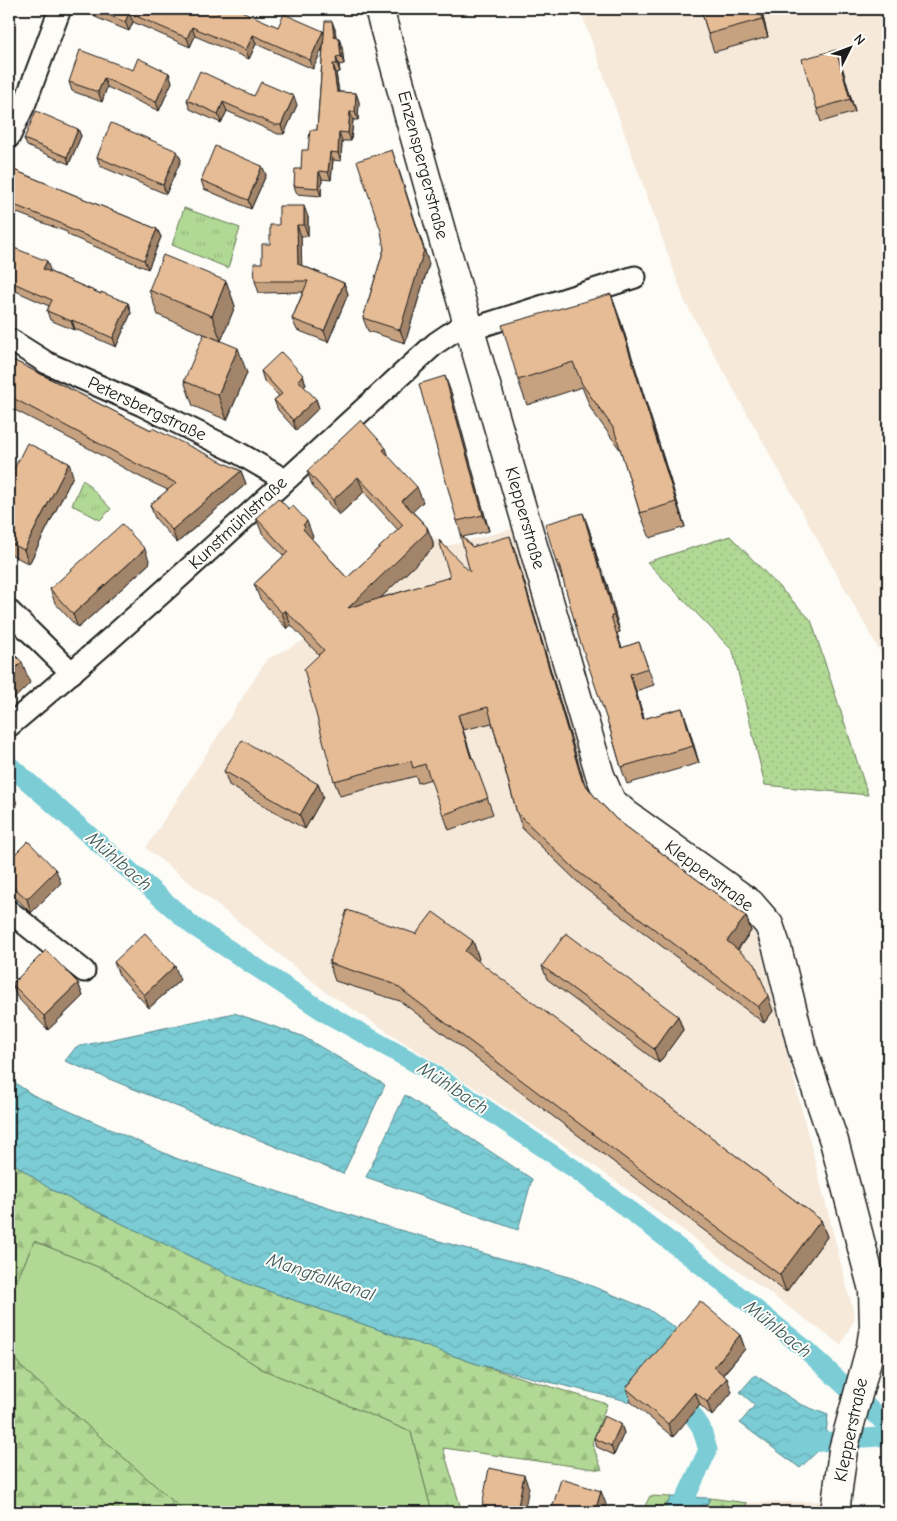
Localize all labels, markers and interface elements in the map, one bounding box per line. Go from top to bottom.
north arrow [824,22,874,72]
text: N [850,31,869,49]
street label: Enzenspergerstraße [393,89,453,241]
street label: Petersbergstraße [84,372,210,446]
street label: Klepperstraße [500,464,550,572]
street label: Kunstmühlstraße [184,472,292,574]
water label: Mühlbach [81,826,156,895]
street label: Klepperstraße [661,836,757,916]
water label: Mühlbach [413,1057,492,1119]
water label: Mangfallkanal [263,1248,379,1306]
water label: Mühlbach [739,1295,816,1363]
street label: Klepperstraße [830,1376,872,1484]

